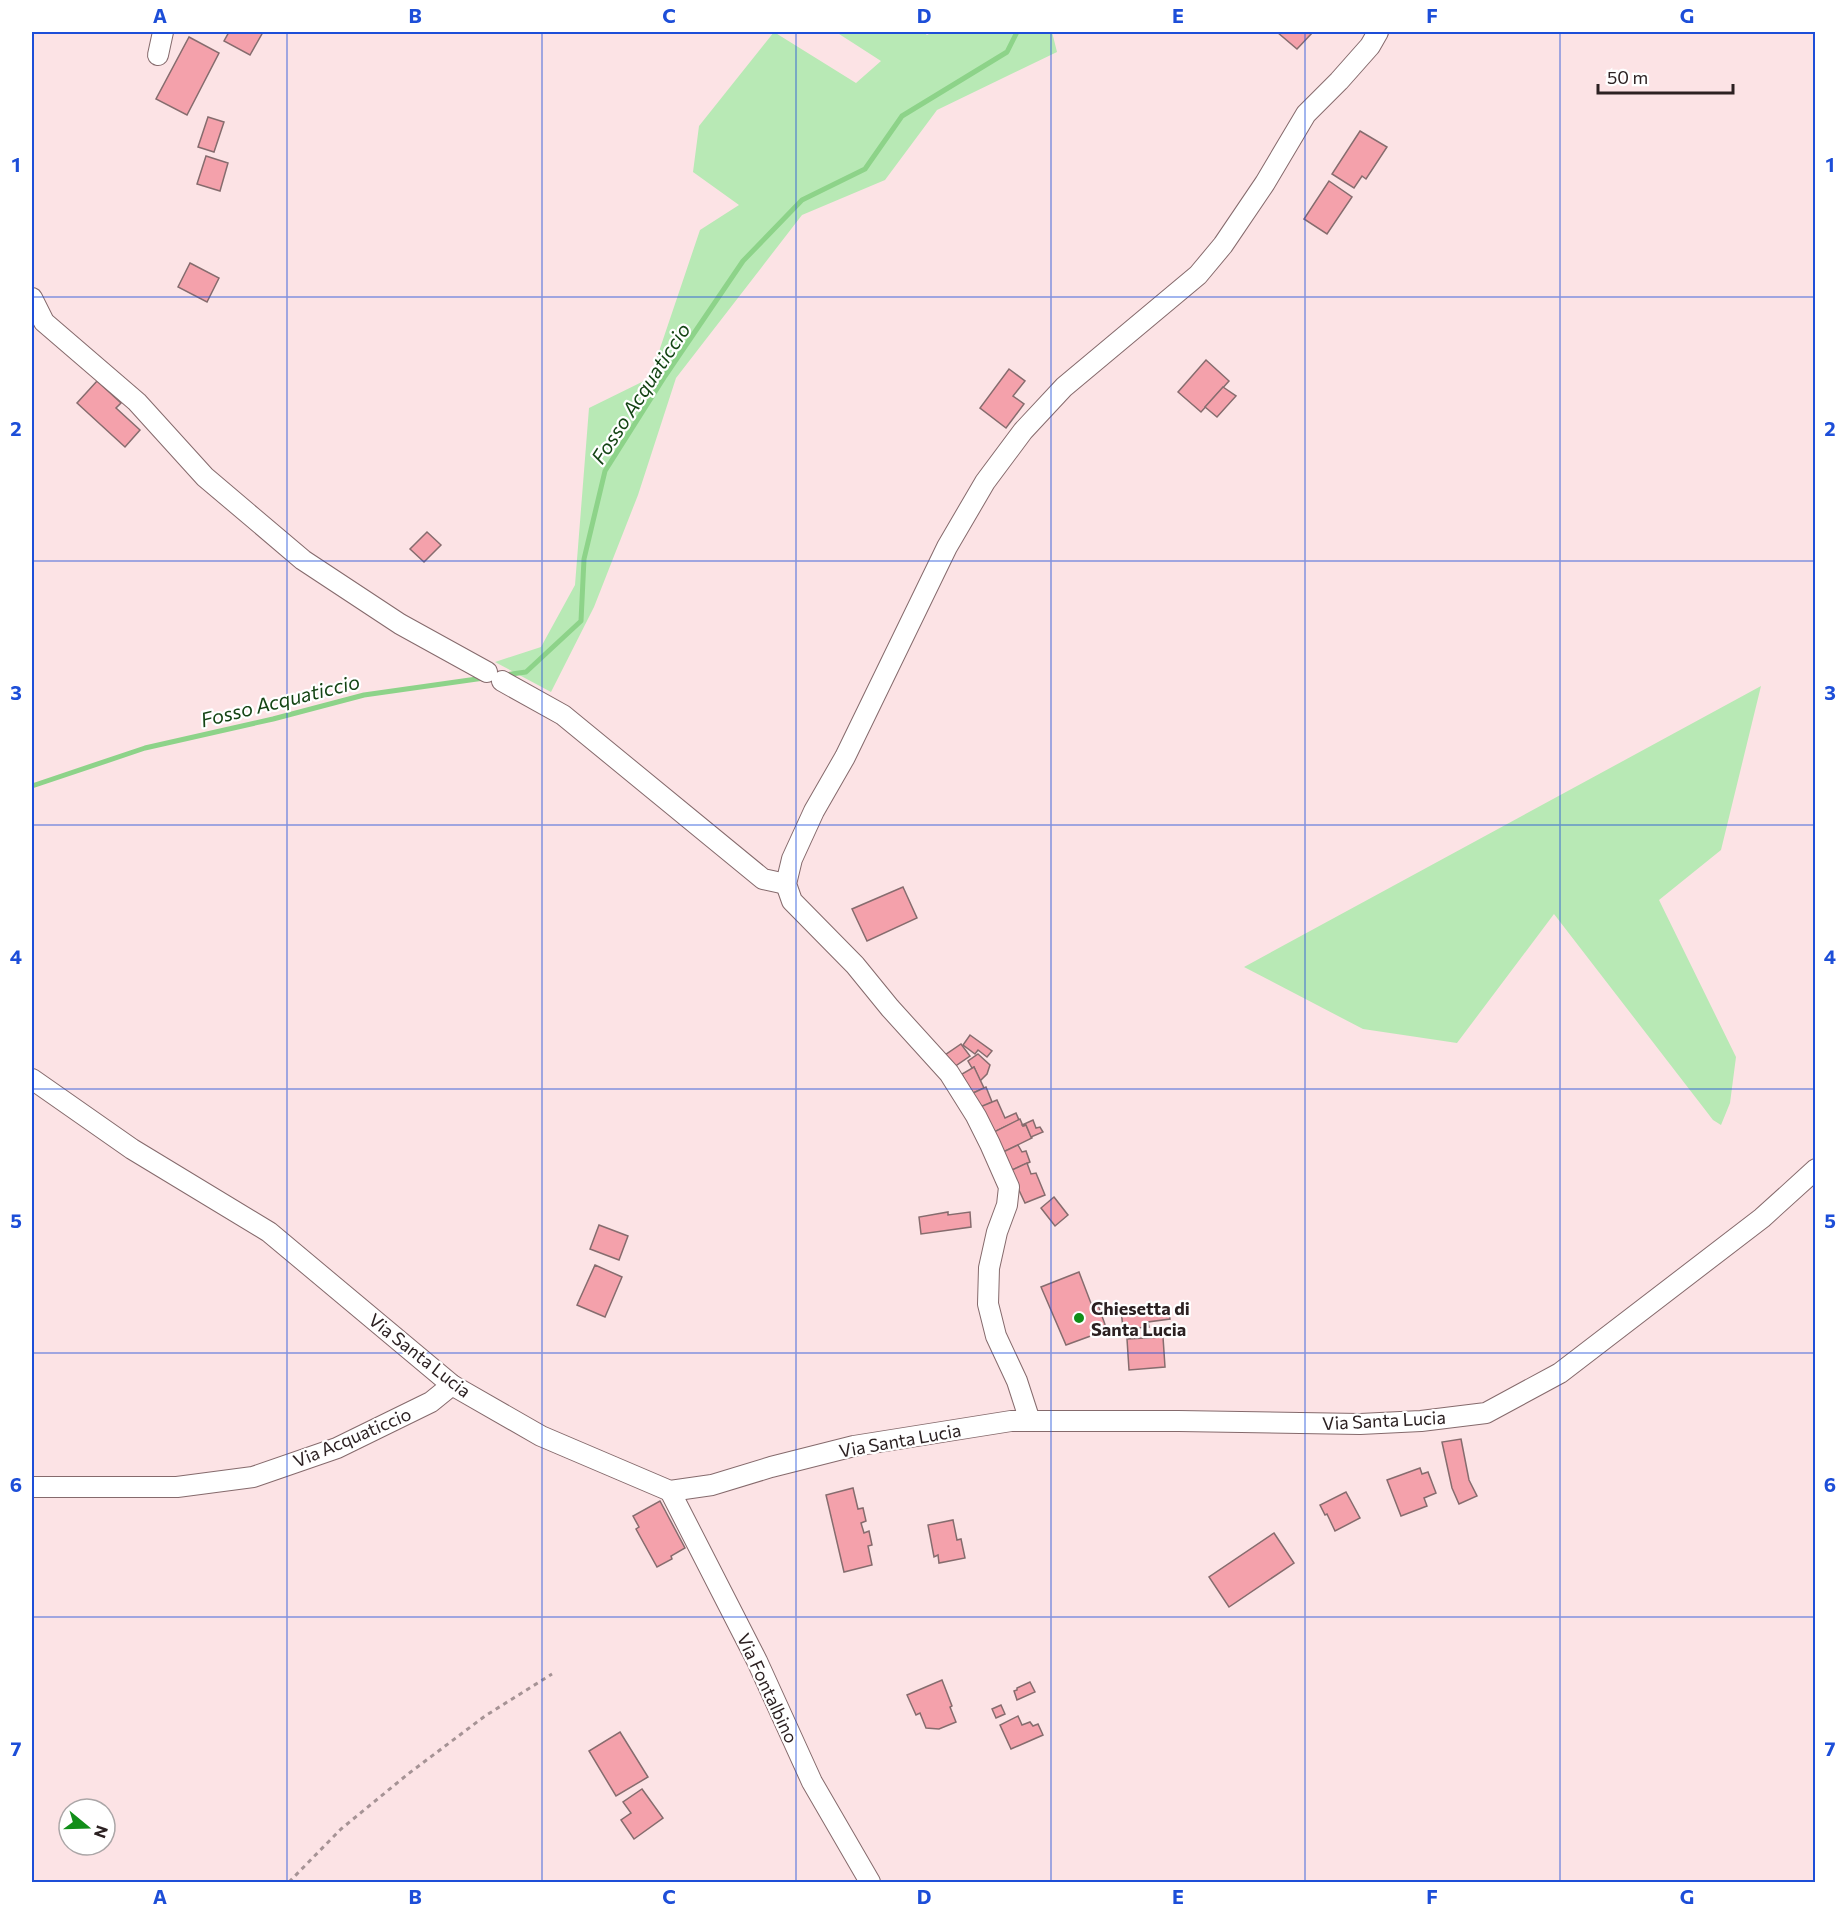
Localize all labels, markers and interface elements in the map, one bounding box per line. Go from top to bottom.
text: A [153,3,167,27]
text: B [408,3,422,27]
text: C [662,3,676,27]
text: D [917,3,931,27]
text: E [1172,3,1184,27]
text: F [1426,3,1438,27]
text: G [1680,3,1694,27]
scale bar [1598,57,1733,95]
text: 50 m [1607,66,1648,88]
text: 1 [11,152,21,176]
text: 1 [1825,152,1835,176]
water label: Fosso Acquaticcio [586,318,695,468]
text: 2 [10,416,22,440]
text: 2 [1824,416,1836,440]
water label: Fosso Acquaticcio [198,669,362,731]
text: 3 [10,680,22,704]
text: 3 [1824,680,1836,704]
text: 4 [10,944,22,968]
text: 4 [1824,944,1836,968]
text: 5 [10,1208,22,1232]
text: 5 [1824,1208,1836,1232]
place label: Chiesetta di Santa Lucia [1091,1297,1190,1340]
street label: Via Santa Lucia [365,1308,475,1402]
marker: Chiesetta di Santa Lucia [1072,1311,1086,1325]
street label: Via Acquaticcio [290,1402,414,1472]
street label: Via Santa Lucia [1322,1406,1446,1434]
street label: Via Santa Lucia [837,1418,963,1462]
text: 6 [10,1472,22,1496]
text: 6 [1824,1472,1836,1496]
street label: Via Fontalbino [733,1630,803,1746]
text: 7 [11,1736,22,1760]
text: 7 [1825,1736,1836,1760]
north arrow [57,1797,117,1857]
text: N [91,1823,113,1841]
text: A [153,1884,167,1908]
text: B [408,1884,422,1908]
text: C [662,1884,676,1908]
text: D [917,1884,931,1908]
text: E [1172,1884,1184,1908]
text: F [1426,1884,1438,1908]
text: G [1680,1884,1694,1908]

